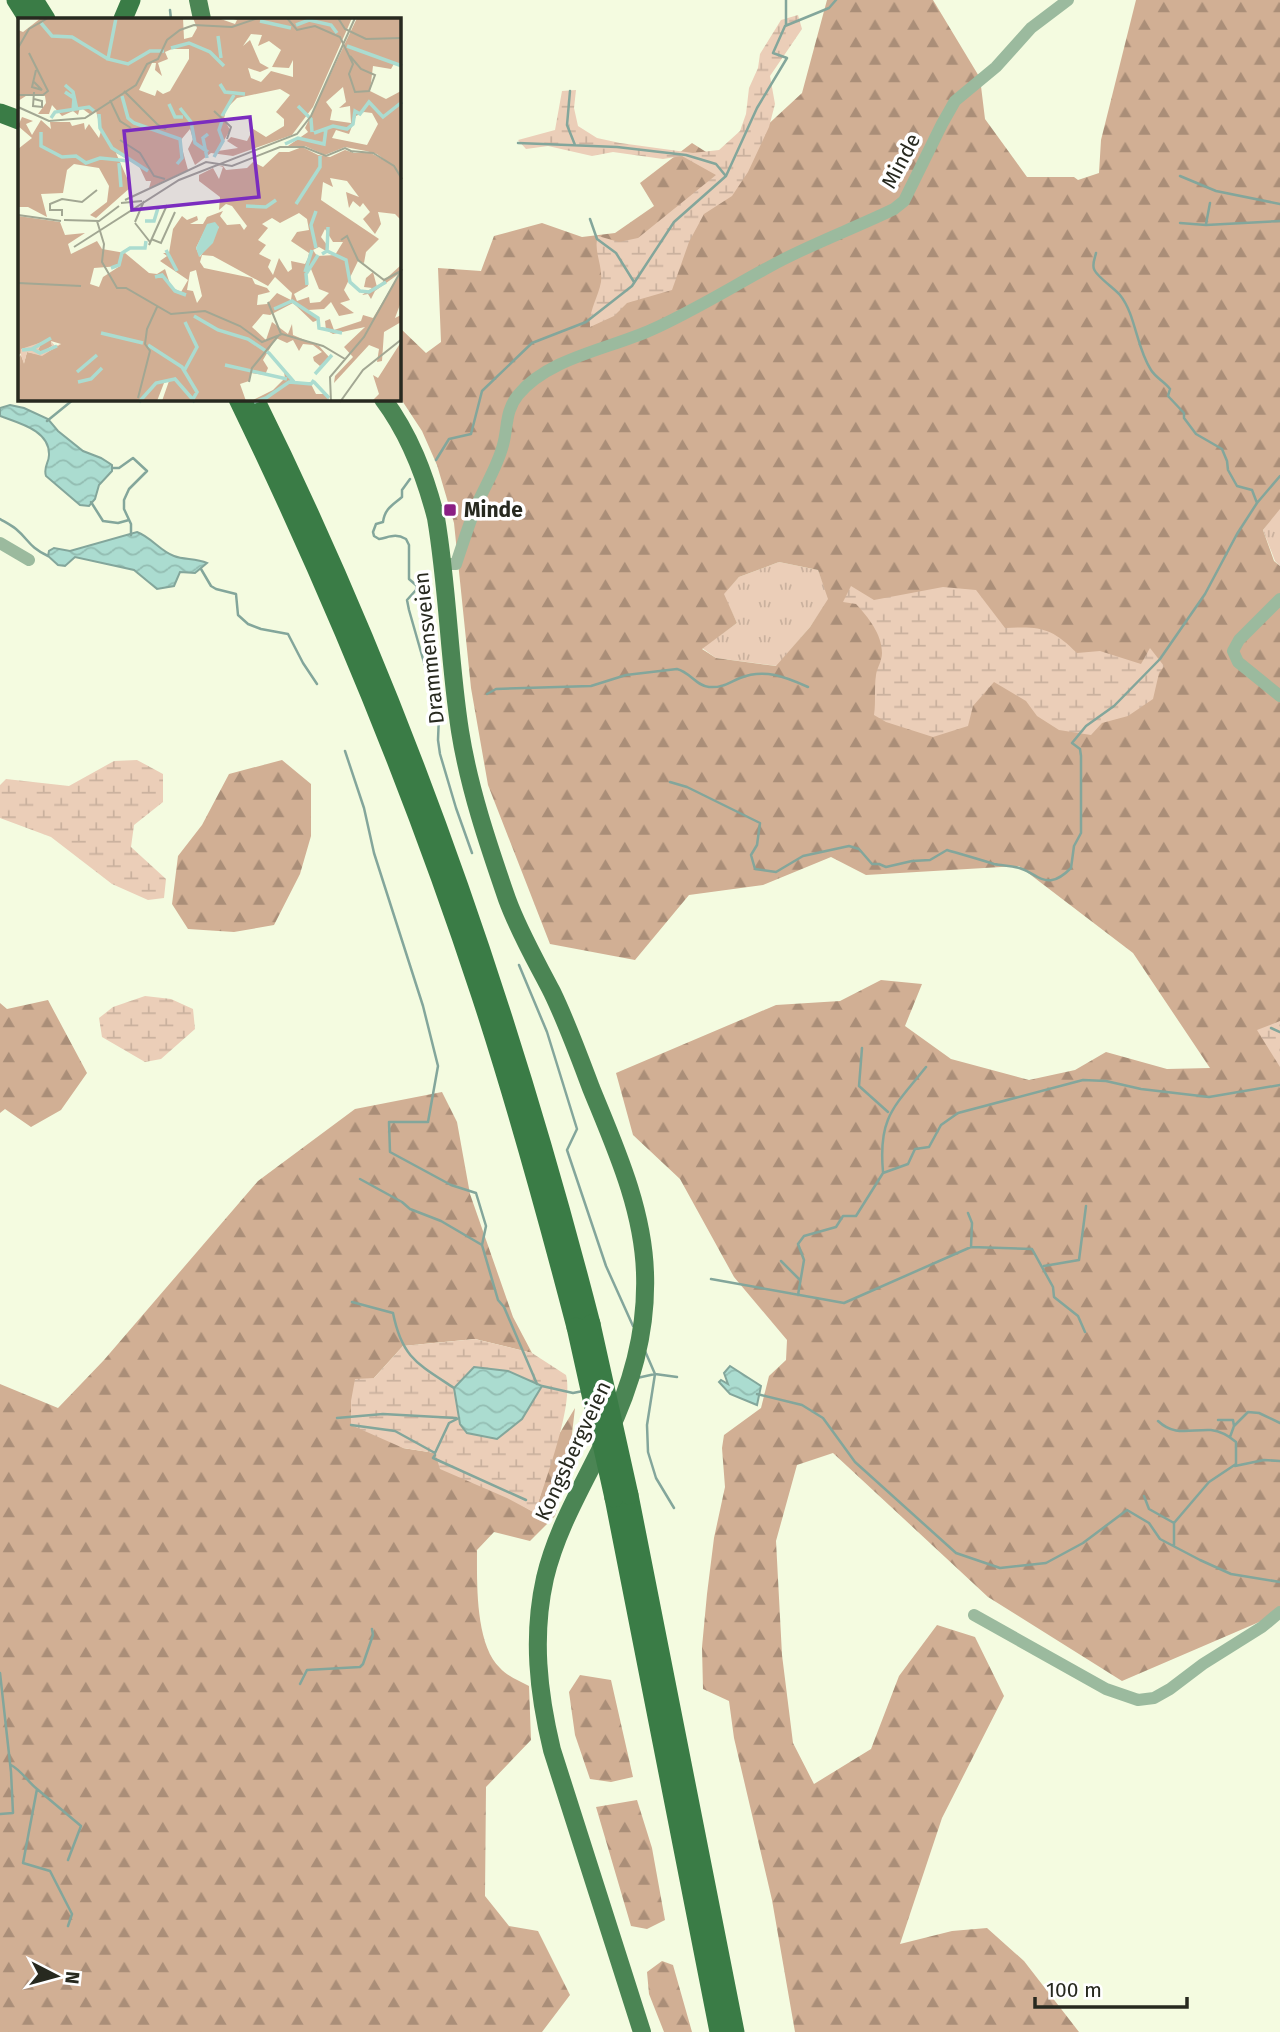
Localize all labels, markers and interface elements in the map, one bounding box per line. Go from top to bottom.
inset map [18,18,401,401]
street label: Minde [876,129,926,193]
place label: Minde [464,497,523,523]
marker: Minde [442,502,458,518]
street label: Drammensveien [408,571,450,725]
street label: Kongsbergveien [529,1377,617,1525]
north arrow [21,1941,91,2011]
scale bar [1035,1966,1187,2010]
text: N [60,1970,85,1985]
text: 100 m [1046,1977,1102,2003]

